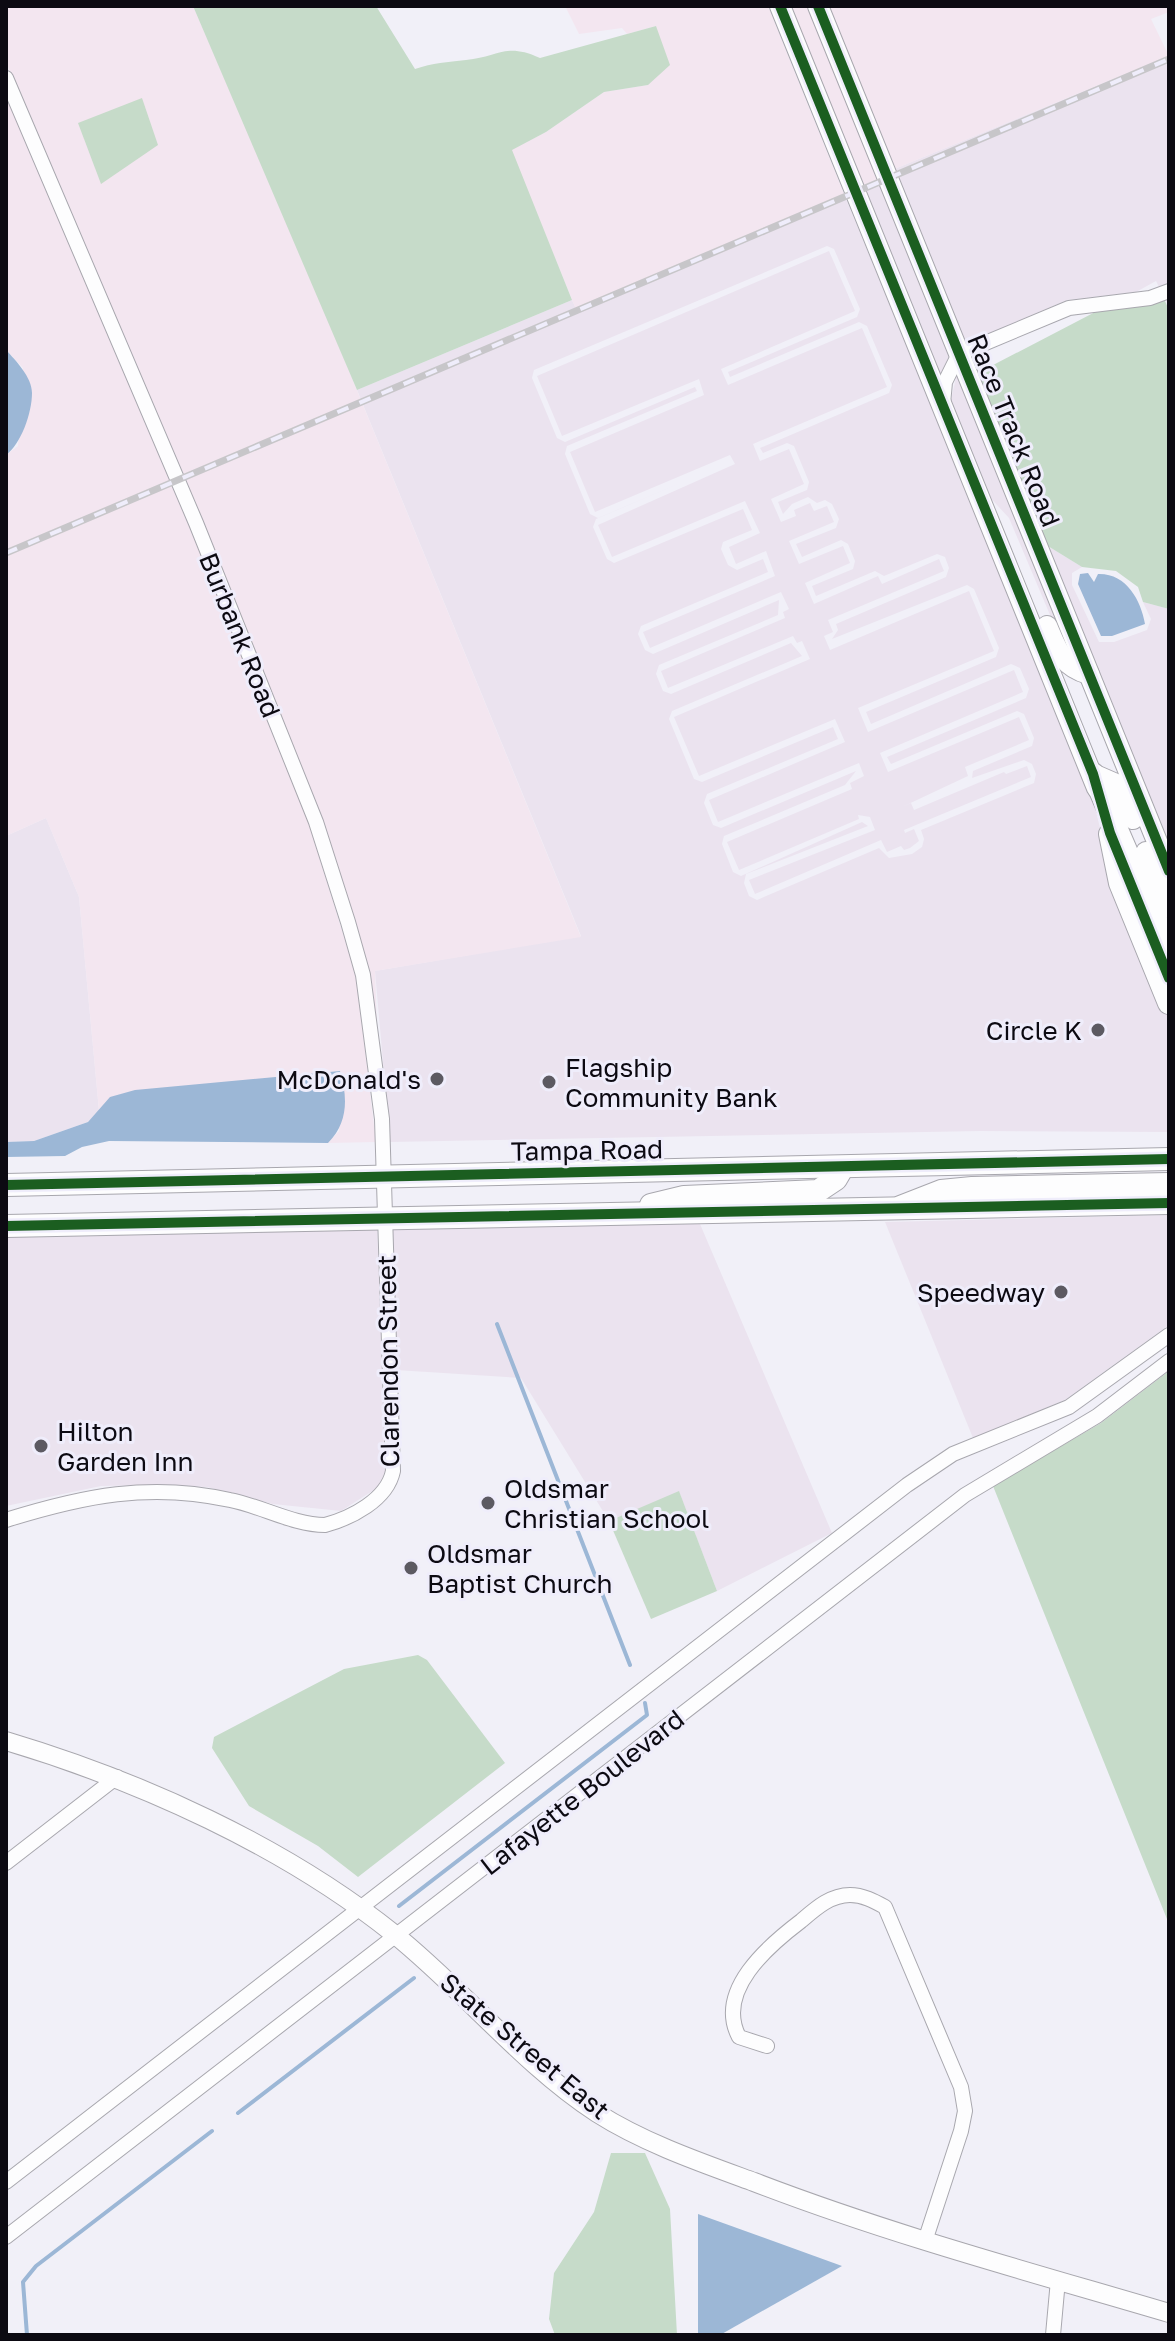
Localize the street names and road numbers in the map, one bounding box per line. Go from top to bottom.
street label: Race Track Road [961,329,1067,531]
street label: Burbank Road [193,548,287,722]
street label: Tampa Road [511,1133,663,1167]
street label: Clarendon Street [371,1254,405,1468]
street label: Lafayette Boulevard [474,1703,690,1881]
street label: State Street East [434,1966,616,2126]

